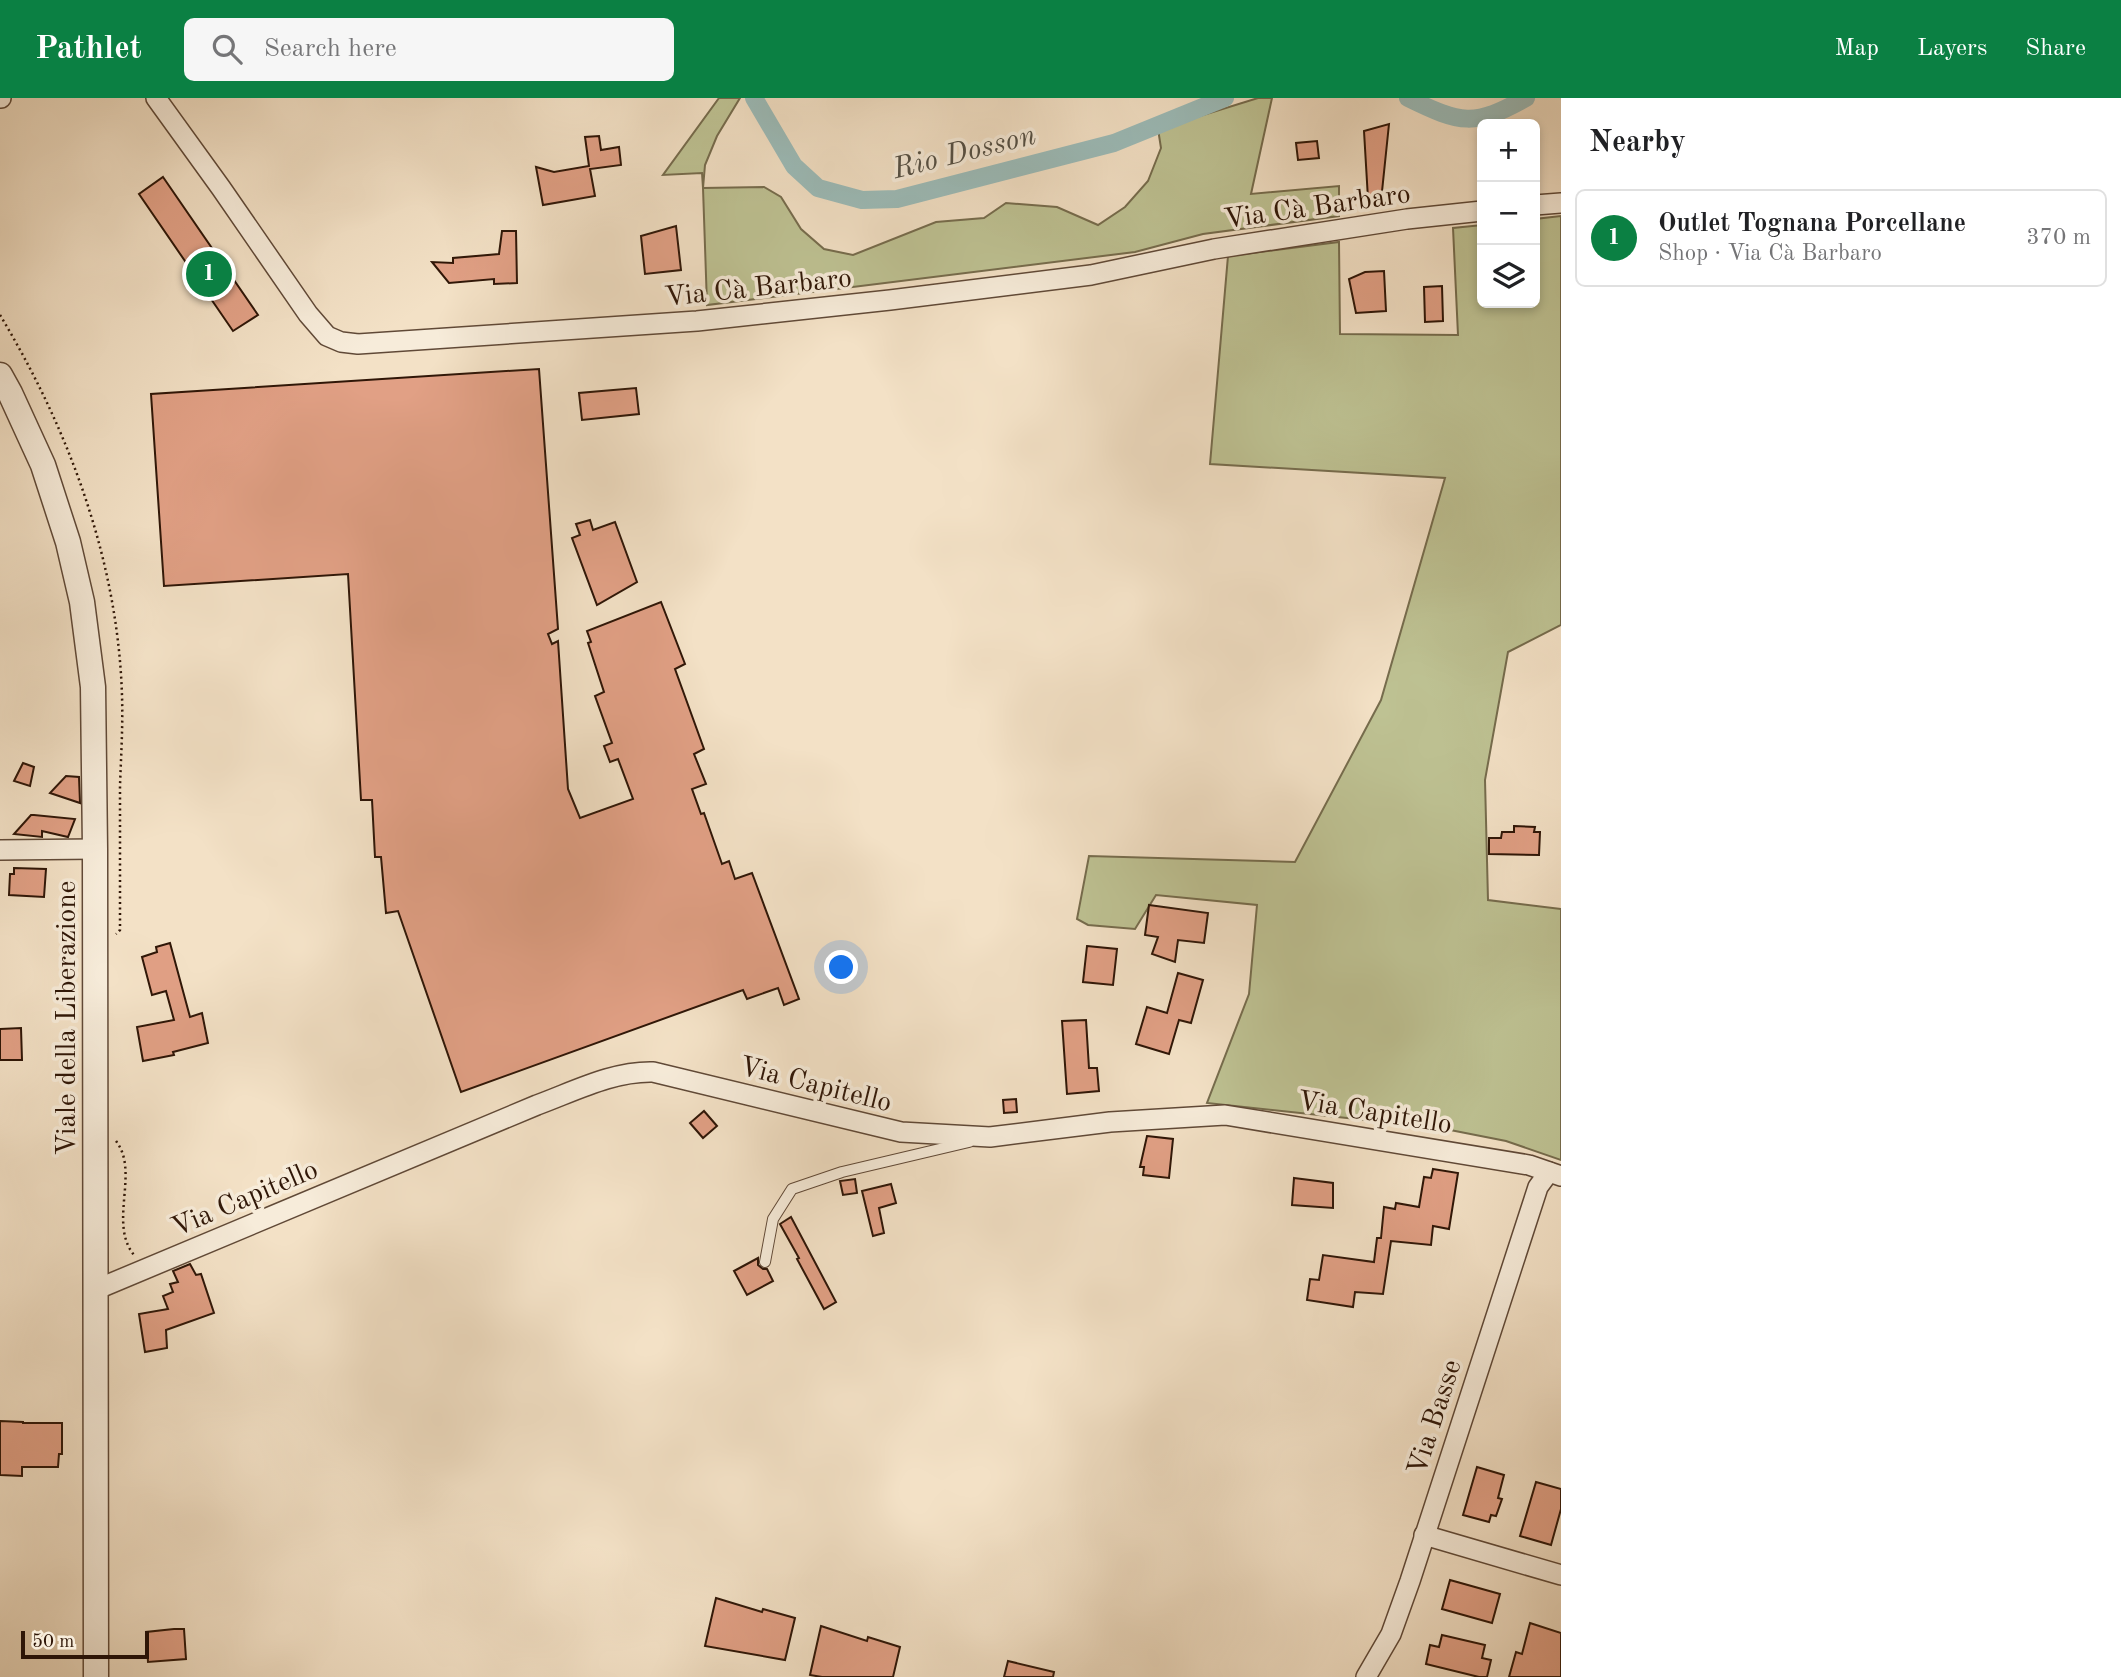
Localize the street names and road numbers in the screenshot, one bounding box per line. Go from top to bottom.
street label: Via Cà Barbaro [1222,181,1413,235]
street label: Via Cà Barbaro [663,265,853,313]
street label: Viale della Liberazione [54,881,82,1155]
street label: Via Capitello [736,1053,894,1118]
street label: Via Capitello [1295,1088,1454,1140]
street label: Via Capitello [168,1156,322,1243]
street label: Via Basse [1404,1357,1468,1479]

